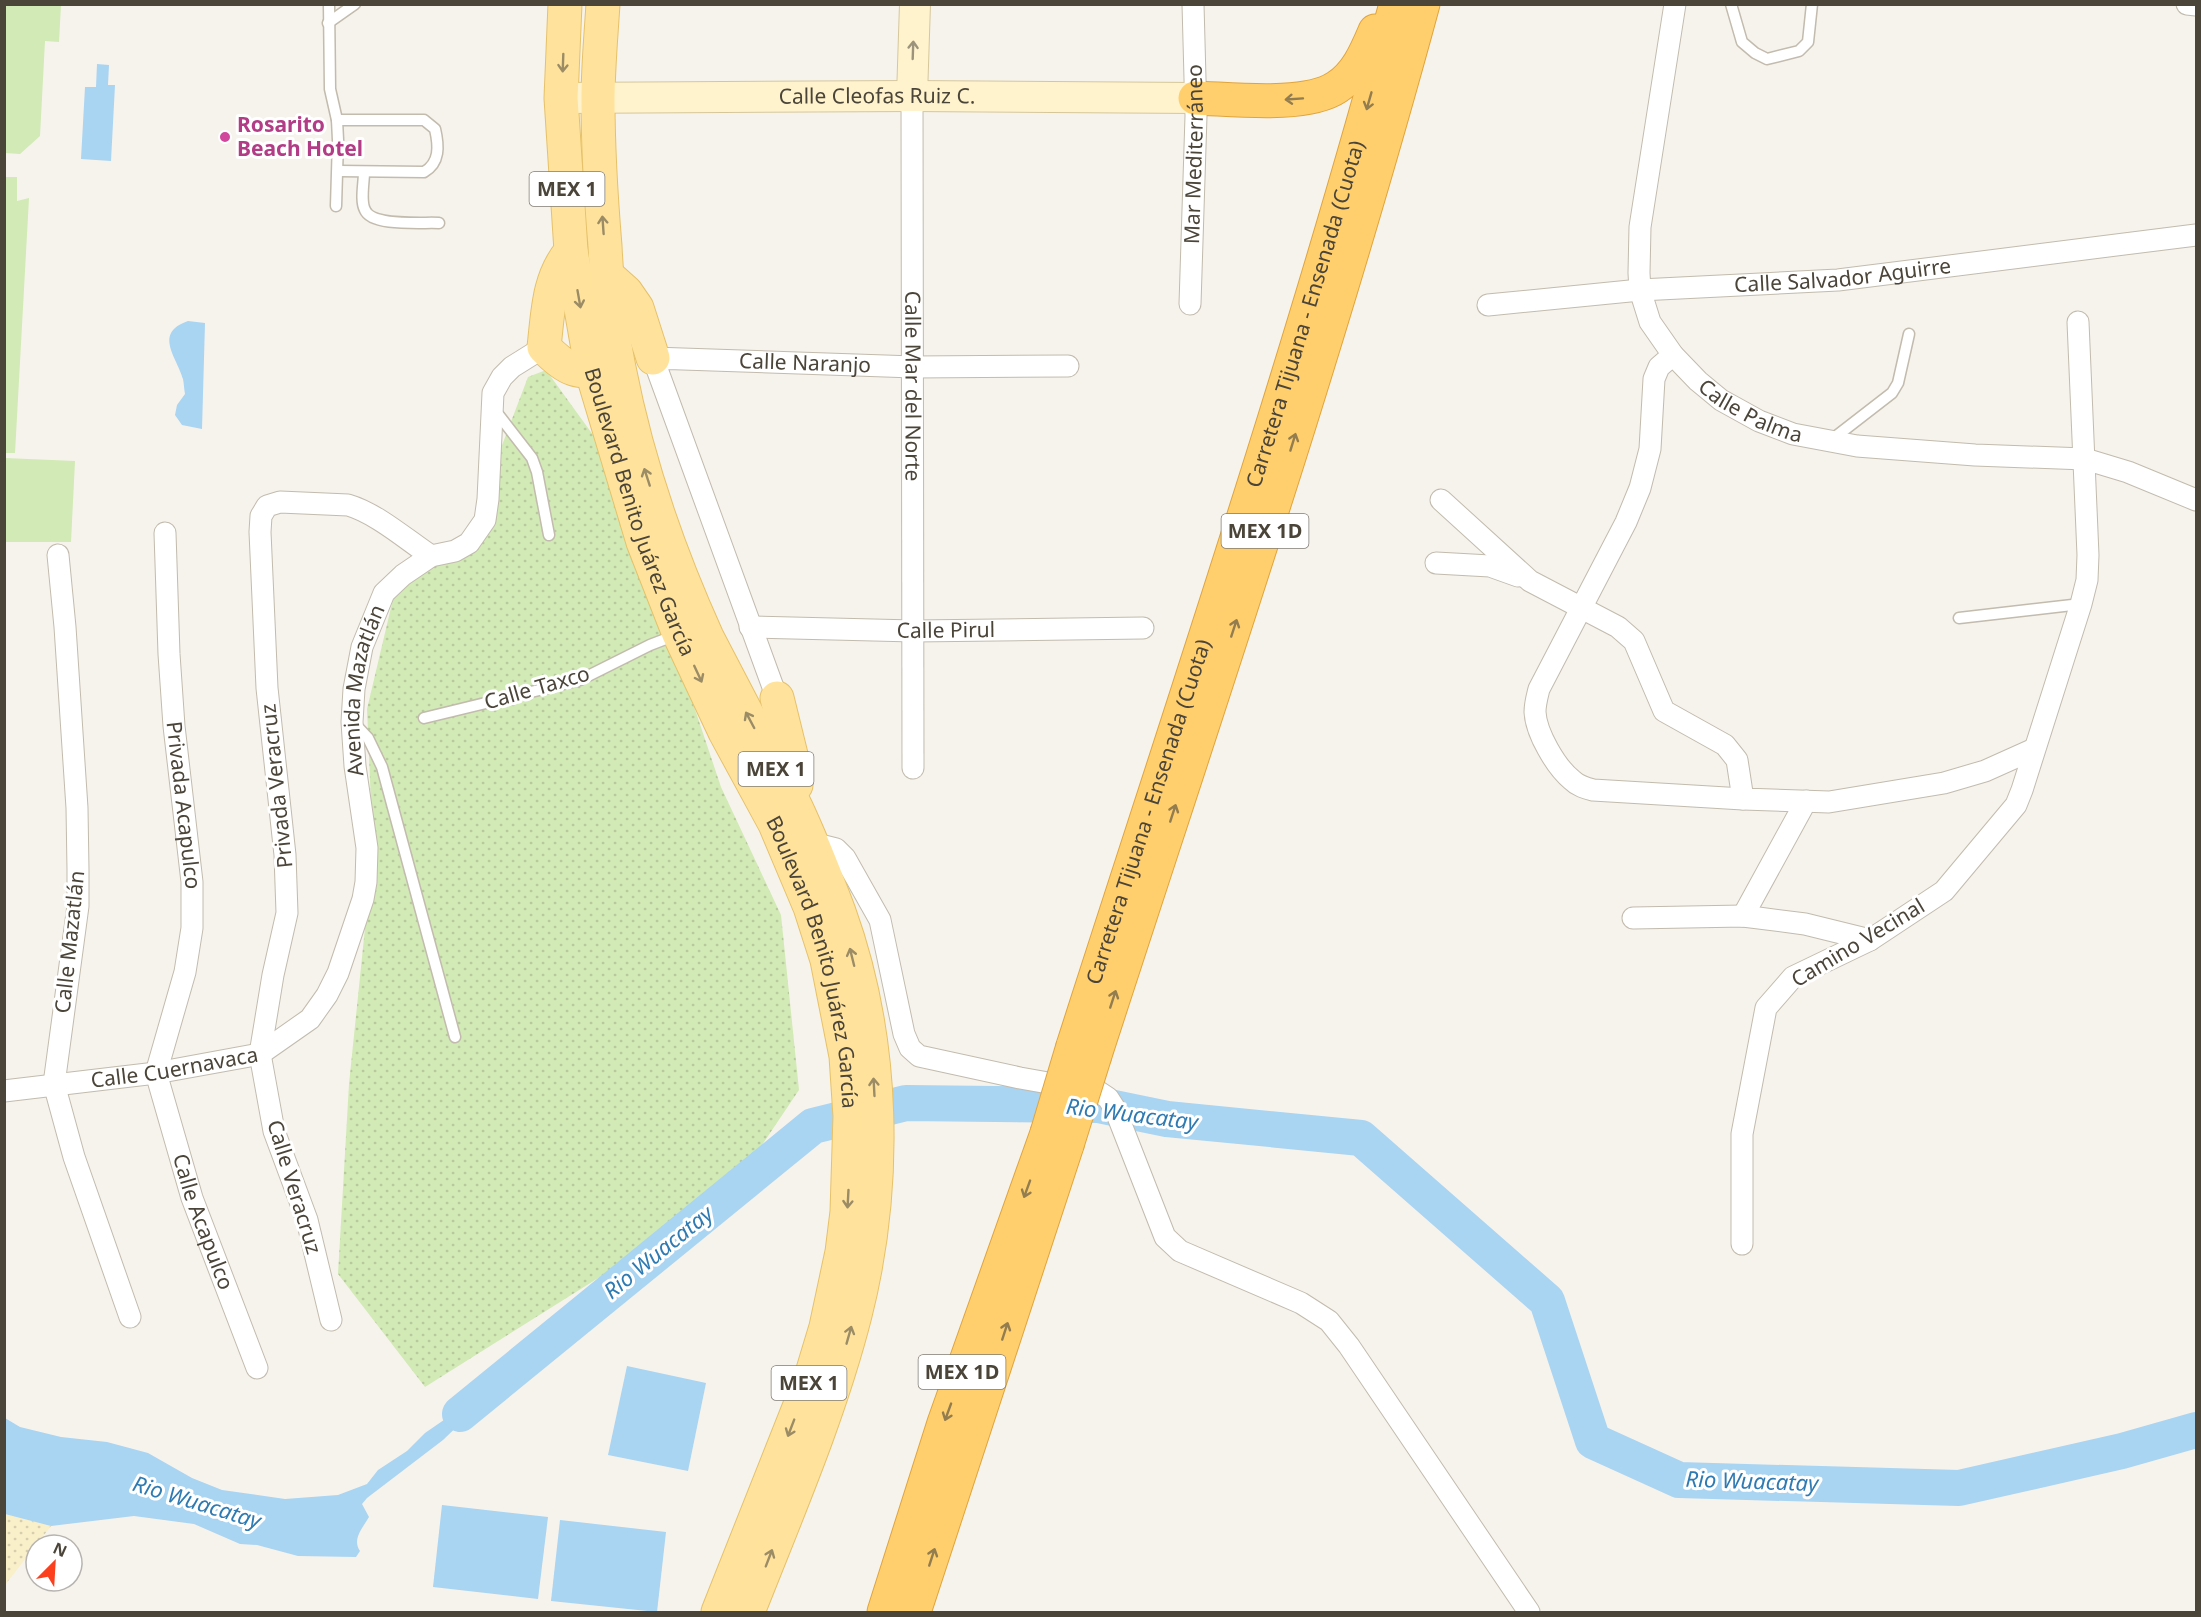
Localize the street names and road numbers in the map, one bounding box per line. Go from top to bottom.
street label: Mar Mediterráneo [1177,64,1209,244]
street label: Calle Cleofas Ruiz C. [779,81,975,110]
street label: Carretera Tijuana - Ensenada (Cuota) [1239,137,1370,491]
road number: MEX 1 [530,172,604,206]
street label: Calle Salvador Aguirre [1733,251,1953,298]
street label: Calle Mar del Norte [899,291,928,481]
street label: Calle Naranjo [739,346,872,379]
street label: Boulevard Benito Juárez García [578,364,702,661]
street label: Calle Palma [1693,372,1805,448]
road number: MEX 1D [1222,514,1308,548]
street label: Avenida Mazatlán [337,600,391,779]
street label: Calle Pirul [896,615,995,644]
street label: Carretera Tijuana - Ensenada (Cuota) [1079,636,1217,988]
street label: Calle Taxco [481,659,593,715]
street label: Privada Veracruz [253,702,299,870]
street label: Privada Acapulco [161,720,207,889]
road number: MEX 1 [738,752,814,786]
street label: Boulevard Benito Juárez García [760,811,864,1109]
street label: Calle Mazatlán [48,869,90,1015]
street label: Camino Vecinal [1786,891,1929,993]
street label: Calle Cuernavaca [89,1040,260,1094]
street label: Calle Veracruz [261,1116,329,1257]
street label: Calle Acapulco [167,1150,241,1294]
road number: MEX 1D [918,1355,1006,1389]
road number: MEX 1 [772,1366,846,1400]

